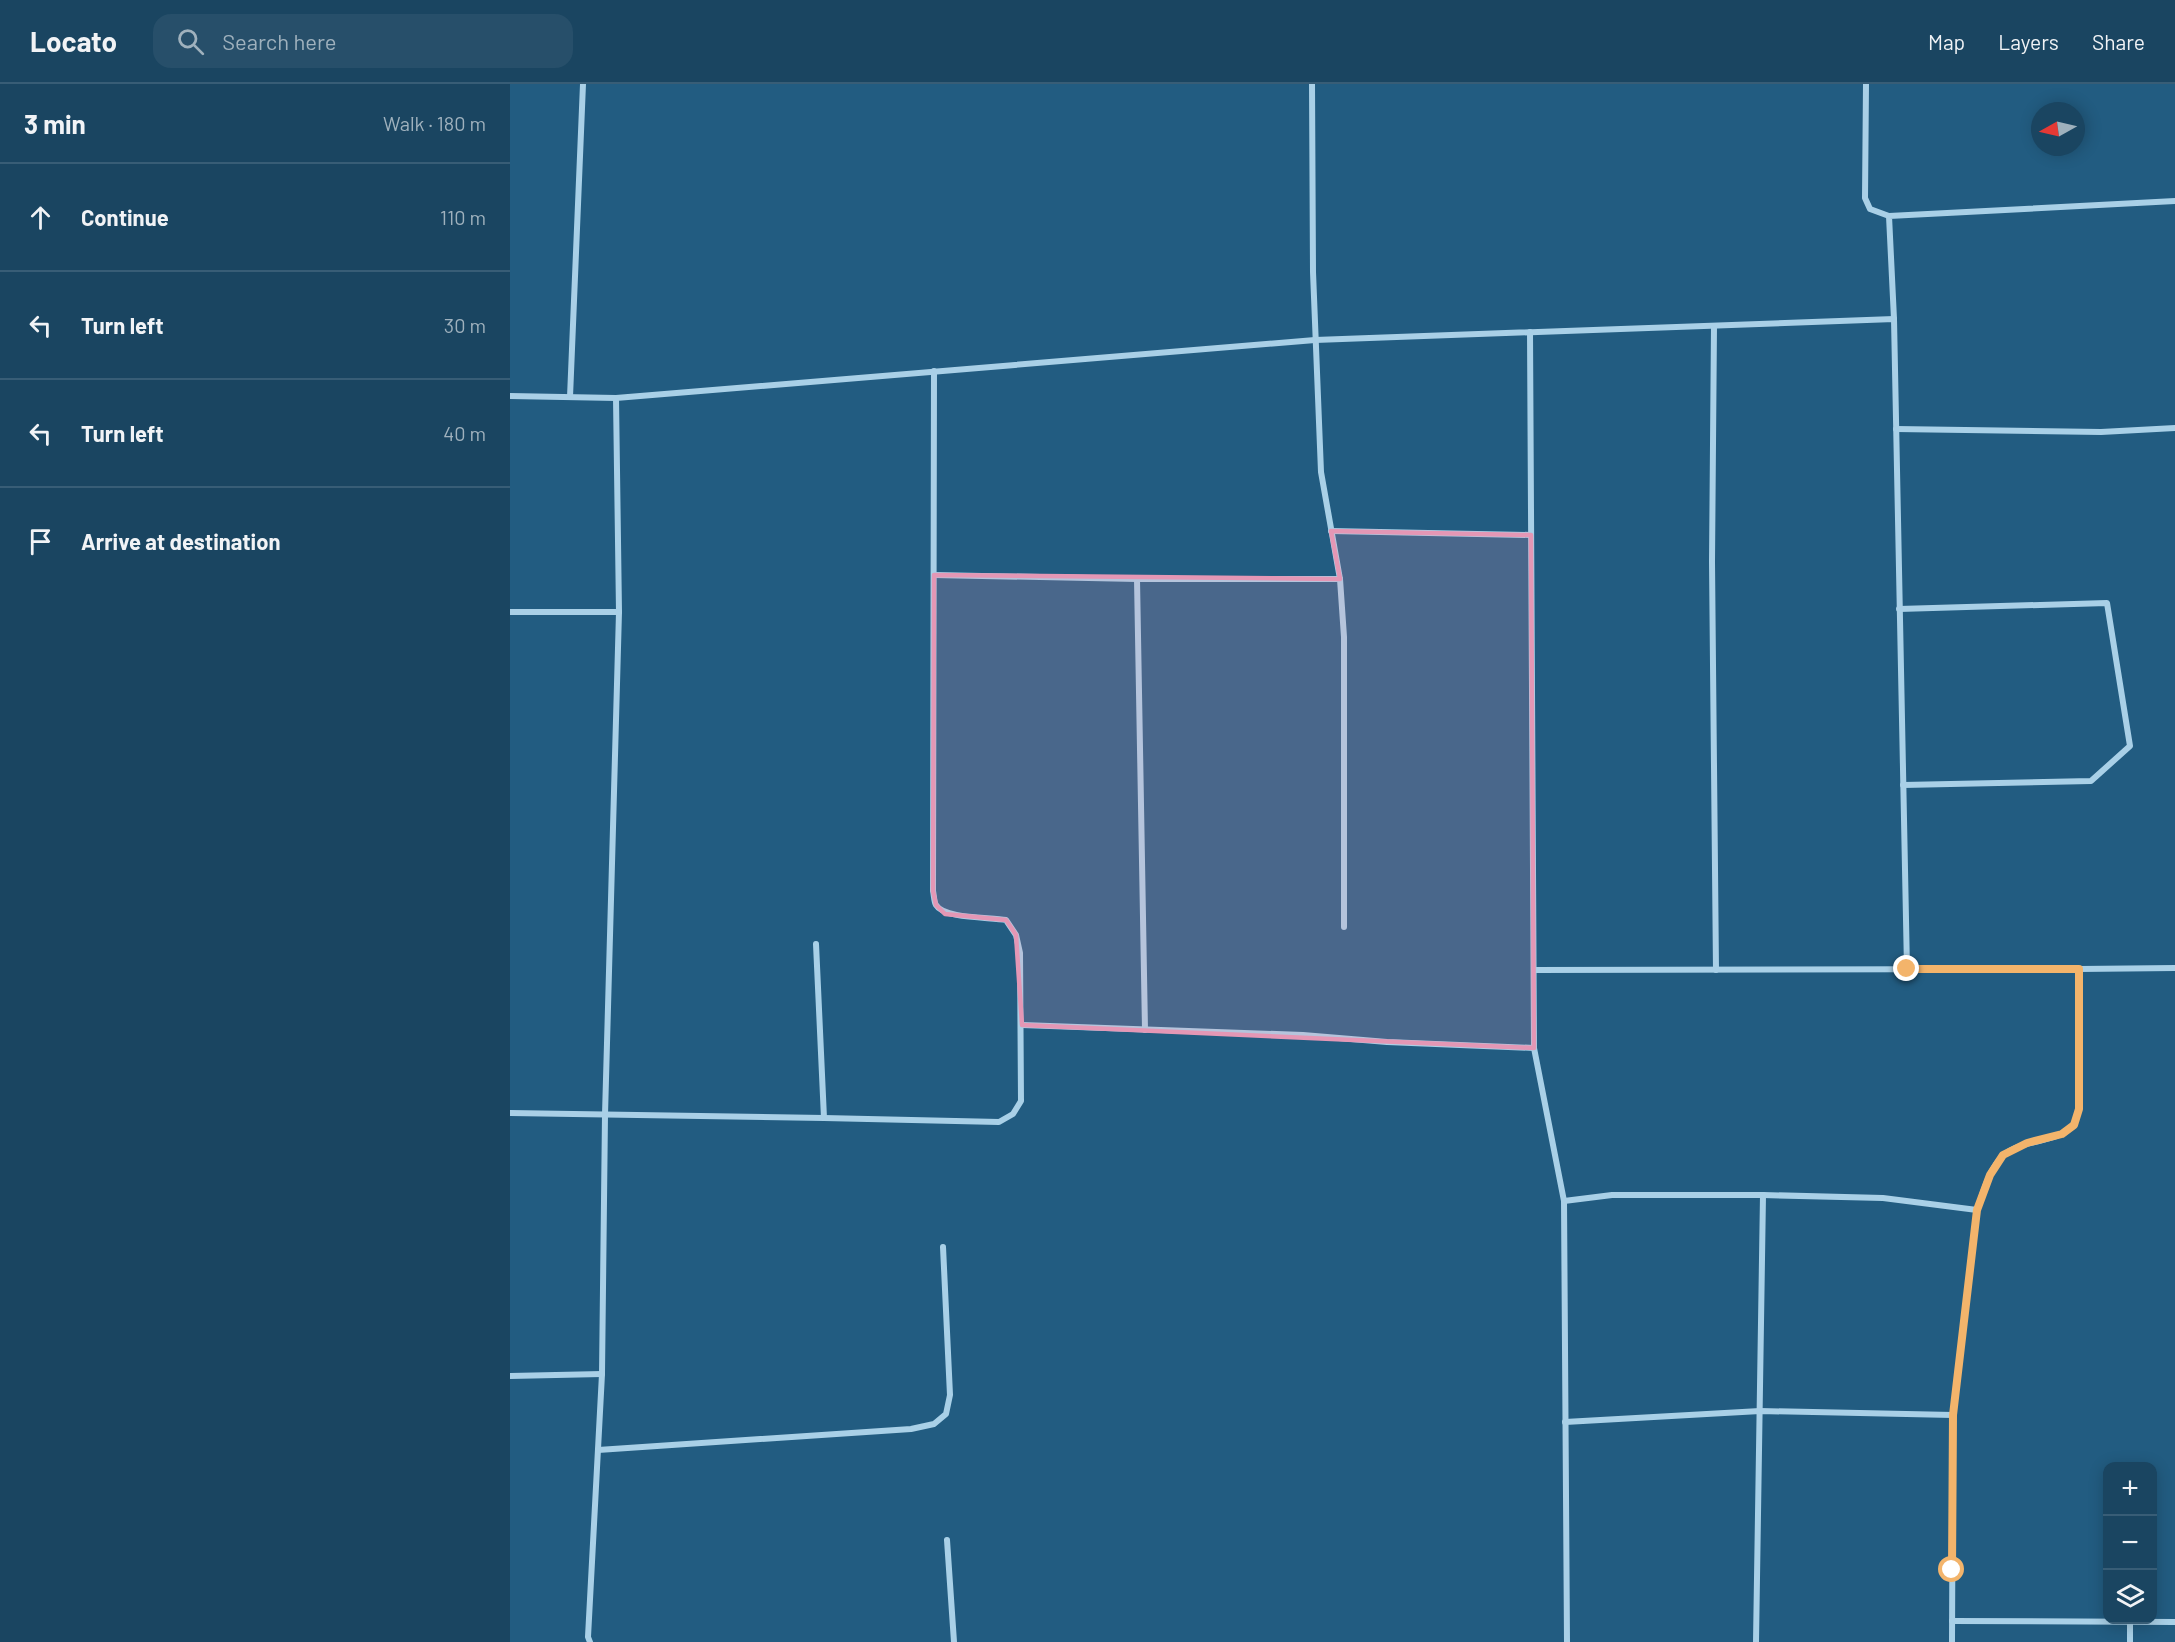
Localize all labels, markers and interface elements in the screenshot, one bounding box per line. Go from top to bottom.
search box [153,14,573,68]
text: Locato [30,24,117,58]
icon: search [174,25,207,58]
text: Search here [222,28,337,54]
text: Map [1928,29,1965,54]
text: Layers [1998,29,2059,54]
text: Share [2092,29,2145,54]
north arrow [2031,102,2085,156]
text: 3 min [24,108,86,139]
text: Walk · 180 m [383,111,486,135]
icon: ahead [24,201,57,234]
text: Continue [81,204,169,230]
text: 110 m [440,205,486,229]
icon: left [24,309,57,342]
text: Turn left [81,312,164,338]
text: 30 m [444,313,486,337]
icon: left [24,417,57,450]
text: Turn left [81,420,164,446]
text: 40 m [443,421,486,445]
icon: arrive [24,525,57,558]
text: Arrive at destination [81,528,280,554]
route end [1893,955,1919,981]
map controls [2103,1462,2157,1624]
button: + [2103,1462,2157,1516]
button: − [2103,1516,2157,1570]
route start [1938,1556,1964,1582]
button: layers [2103,1570,2157,1624]

